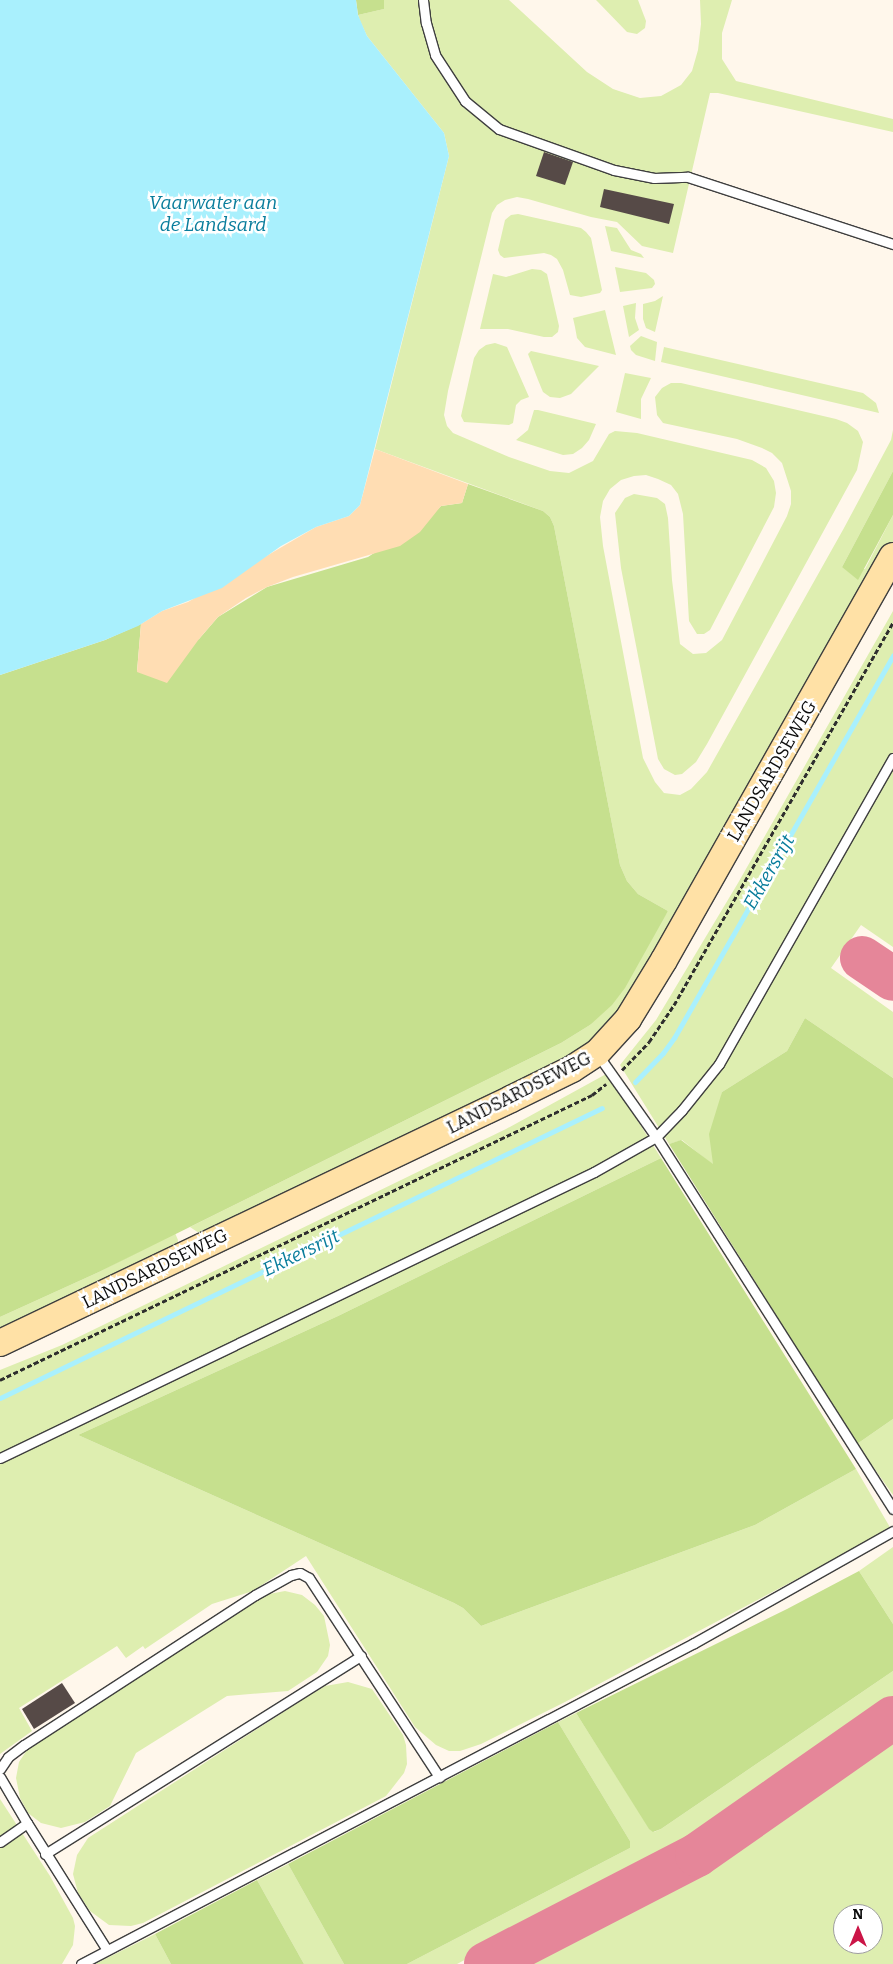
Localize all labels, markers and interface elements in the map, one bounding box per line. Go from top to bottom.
water label: Vaarwater aan de Landsard [149,192,277,236]
street label: LANDSARDSEWEG [723,697,821,845]
water label: Ekkersrijt [739,831,799,913]
street label: LANDSARDSEWEG [443,1047,595,1139]
street label: LANDSARDSEWEG [79,1224,231,1314]
water label: Ekkersrijt [259,1225,343,1281]
north arrow [833,1904,883,1954]
text: N [853,1906,863,1923]

